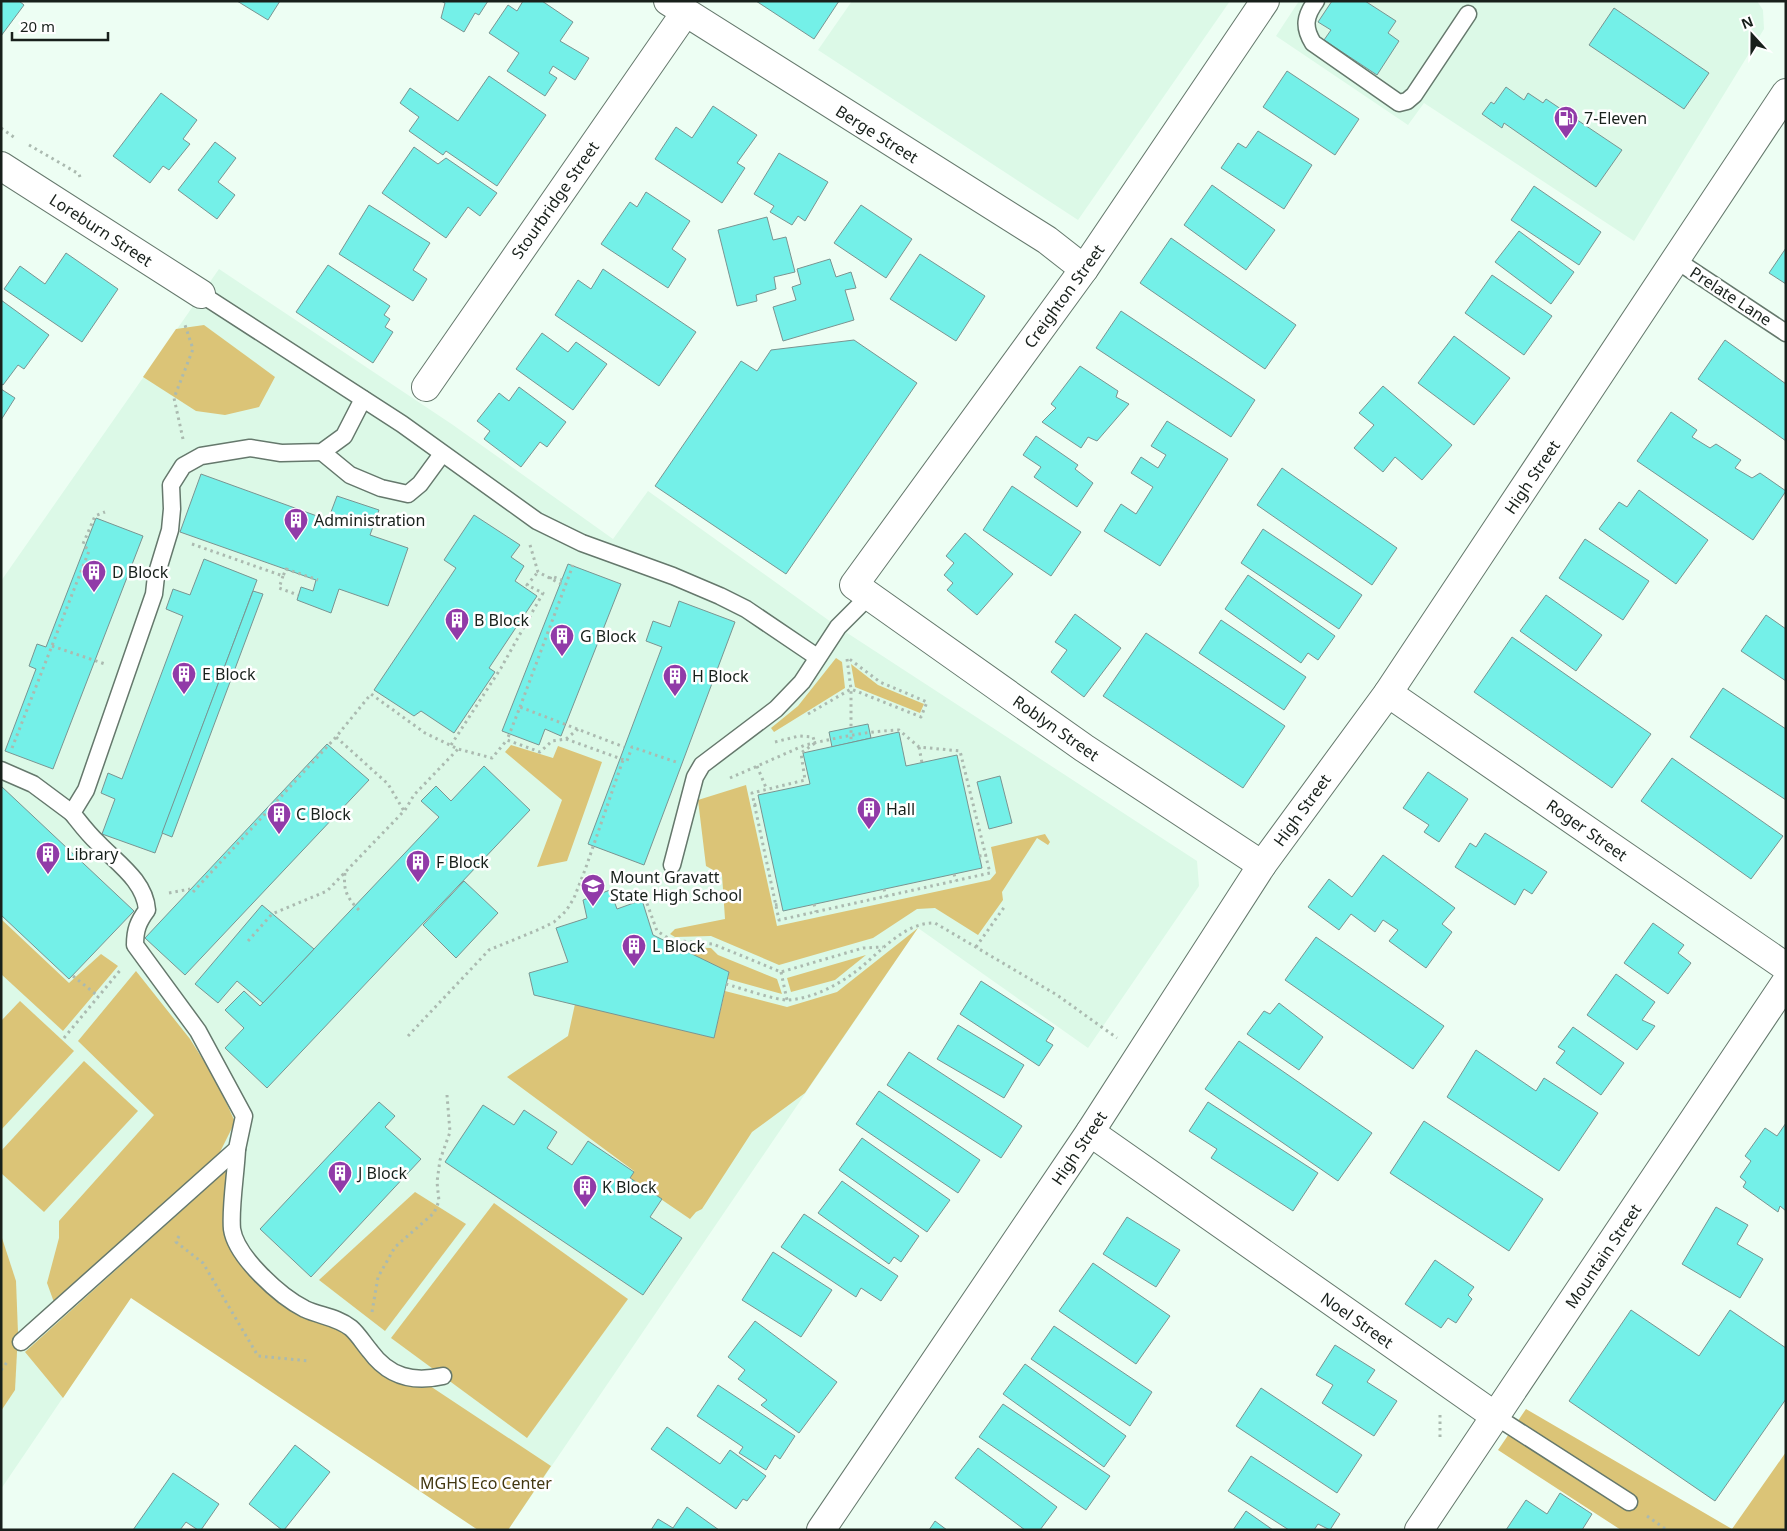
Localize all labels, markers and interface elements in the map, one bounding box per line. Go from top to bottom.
scale bar [12,10,109,42]
north arrow [1727,10,1777,60]
text: N [1738,11,1756,33]
text: 20 m [20,16,55,36]
street label: Berge Street [831,100,923,168]
fuel station icon: 7-Eleven [1553,105,1579,139]
place label: 7-Eleven [1584,107,1647,129]
street label: Stourbridge Street [506,137,604,263]
street label: Loreburn Street [45,189,157,272]
street label: Creighton Street [1019,239,1109,352]
street label: Prelate Lane [1686,261,1776,331]
street label: High Street [1499,436,1565,518]
building icon: Administration [283,507,309,541]
place label: Administration [314,509,425,531]
building icon: D Block [81,559,107,593]
place label: D Block [112,561,169,583]
building icon: B Block [444,607,470,641]
place label: B Block [474,609,529,631]
building icon: G Block [549,623,575,657]
place label: G Block [580,625,637,647]
building icon: E Block [171,661,197,695]
place label: E Block [202,663,256,685]
building icon: H Block [662,663,688,697]
place label: H Block [692,665,749,687]
street label: Roblyn Street [1009,690,1104,766]
street label: High Street [1268,769,1336,851]
street label: Roger Street [1542,794,1632,866]
building icon: Hall [856,796,882,830]
place label: Hall [886,798,915,820]
building icon: C Block [266,801,292,835]
place label: C Block [296,803,351,825]
building icon: Library [35,841,61,875]
place label: Library [66,843,119,865]
building icon: F Block [405,849,431,883]
place label: F Block [436,851,489,873]
place label: Mount Gravatt State High School [610,866,742,906]
school or university icon: Mount Gravatt State High School [580,873,606,907]
building icon: L Block [621,933,647,967]
place label: L Block [652,935,705,957]
street label: High Street [1046,1107,1112,1189]
building icon: J Block [327,1160,353,1194]
place label: J Block [356,1162,407,1184]
building icon: K Block [572,1174,598,1208]
place label: K Block [602,1176,657,1198]
street label: Mountain Street [1560,1199,1646,1313]
street label: Noel Street [1316,1287,1398,1353]
park label: MGHS Eco Center [420,1472,552,1494]

